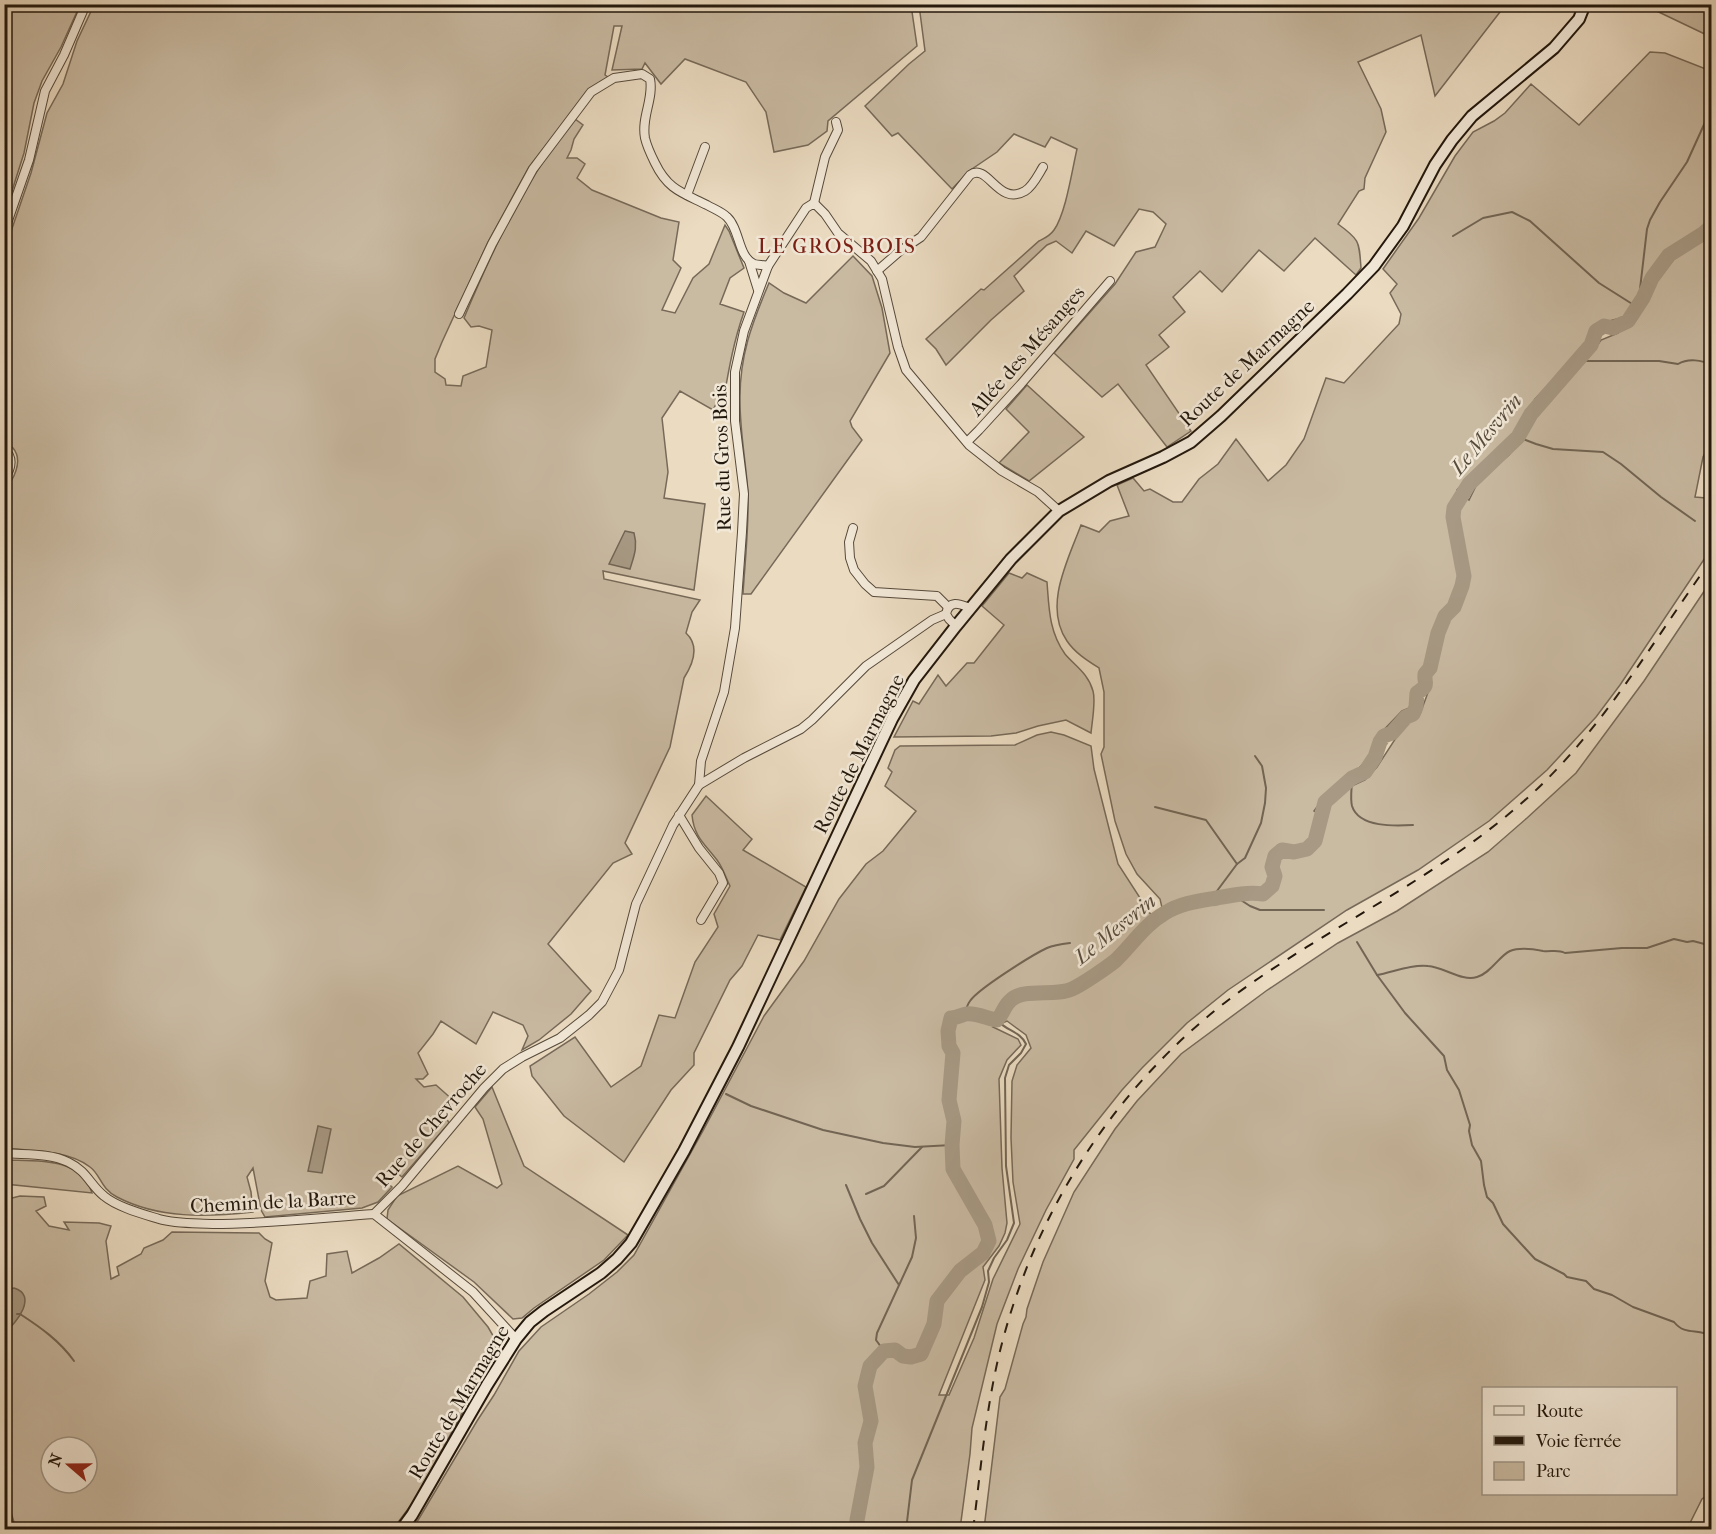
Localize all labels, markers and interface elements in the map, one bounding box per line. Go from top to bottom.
district label: LE GROS BOIS [758,234,916,258]
street label: Allée des Mésanges [964,281,1090,421]
street label: Route de Marmagne [1175,295,1319,431]
street label: Rue du Gros Bois [708,384,736,532]
water label: Le Mesvrin [1444,389,1527,481]
street label: Route de Marmagne [809,670,909,838]
water label: Le Mesvrin [1068,889,1161,970]
street label: Rue de Chevroche [371,1058,491,1192]
street label: Chemin de la Barre [189,1186,357,1218]
street label: Route de Marmagne [404,1321,514,1483]
legend [1482,1387,1677,1495]
text: Route [1536,1401,1583,1422]
text: Voie ferrée [1535,1431,1621,1452]
north arrow [39,1435,99,1495]
text: N [44,1450,67,1469]
text: Parc [1536,1461,1571,1482]

